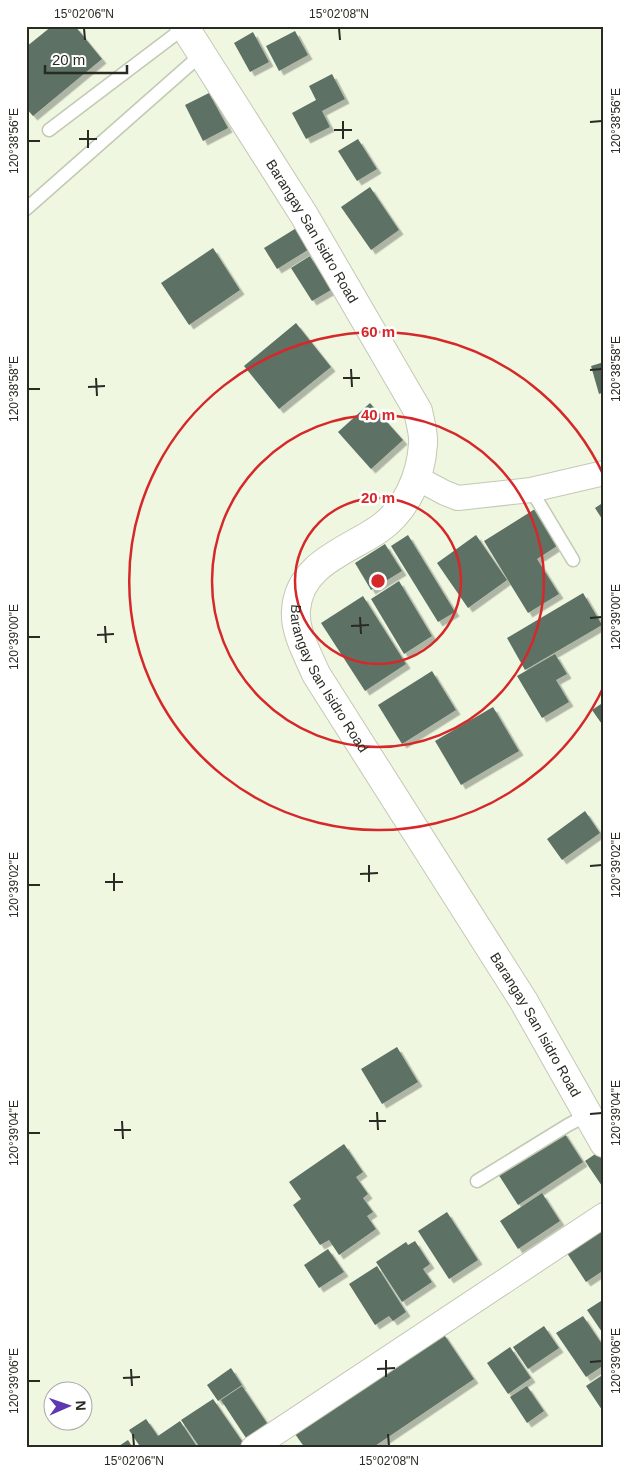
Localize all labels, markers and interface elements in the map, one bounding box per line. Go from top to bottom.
text: 15°02'06"N [54,7,114,21]
text: 15°02'08"N [309,7,369,21]
scale bar [45,42,128,74]
text: 20 m [52,51,85,68]
text: 120°38'56"E [609,88,623,154]
text: 120°38'56"E [7,108,21,174]
street label: Barangay San Isidro Road [263,157,361,306]
text: 60 m [361,323,395,340]
text: 120°38'58"E [609,336,623,402]
text: 120°38'58"E [7,356,21,422]
text: 40 m [361,406,395,423]
text: 20 m [361,489,395,506]
centre of rings [369,572,387,590]
text: 120°39'00"E [609,584,623,650]
text: 120°39'00"E [7,604,21,670]
street label: Barangay San Isidro Road [288,604,372,755]
text: 120°39'02"E [609,832,623,898]
text: 120°39'02"E [7,852,21,918]
street label: Barangay San Isidro Road [487,950,584,1100]
text: 120°39'04"E [609,1080,623,1146]
text: 120°39'04"E [7,1100,21,1166]
text: 120°39'06"E [609,1328,623,1394]
text: 120°39'06"E [7,1348,21,1414]
north arrow [42,1382,92,1432]
text: N [73,1400,89,1411]
text: 15°02'06"N [104,1454,164,1468]
text: 15°02'08"N [359,1454,419,1468]

